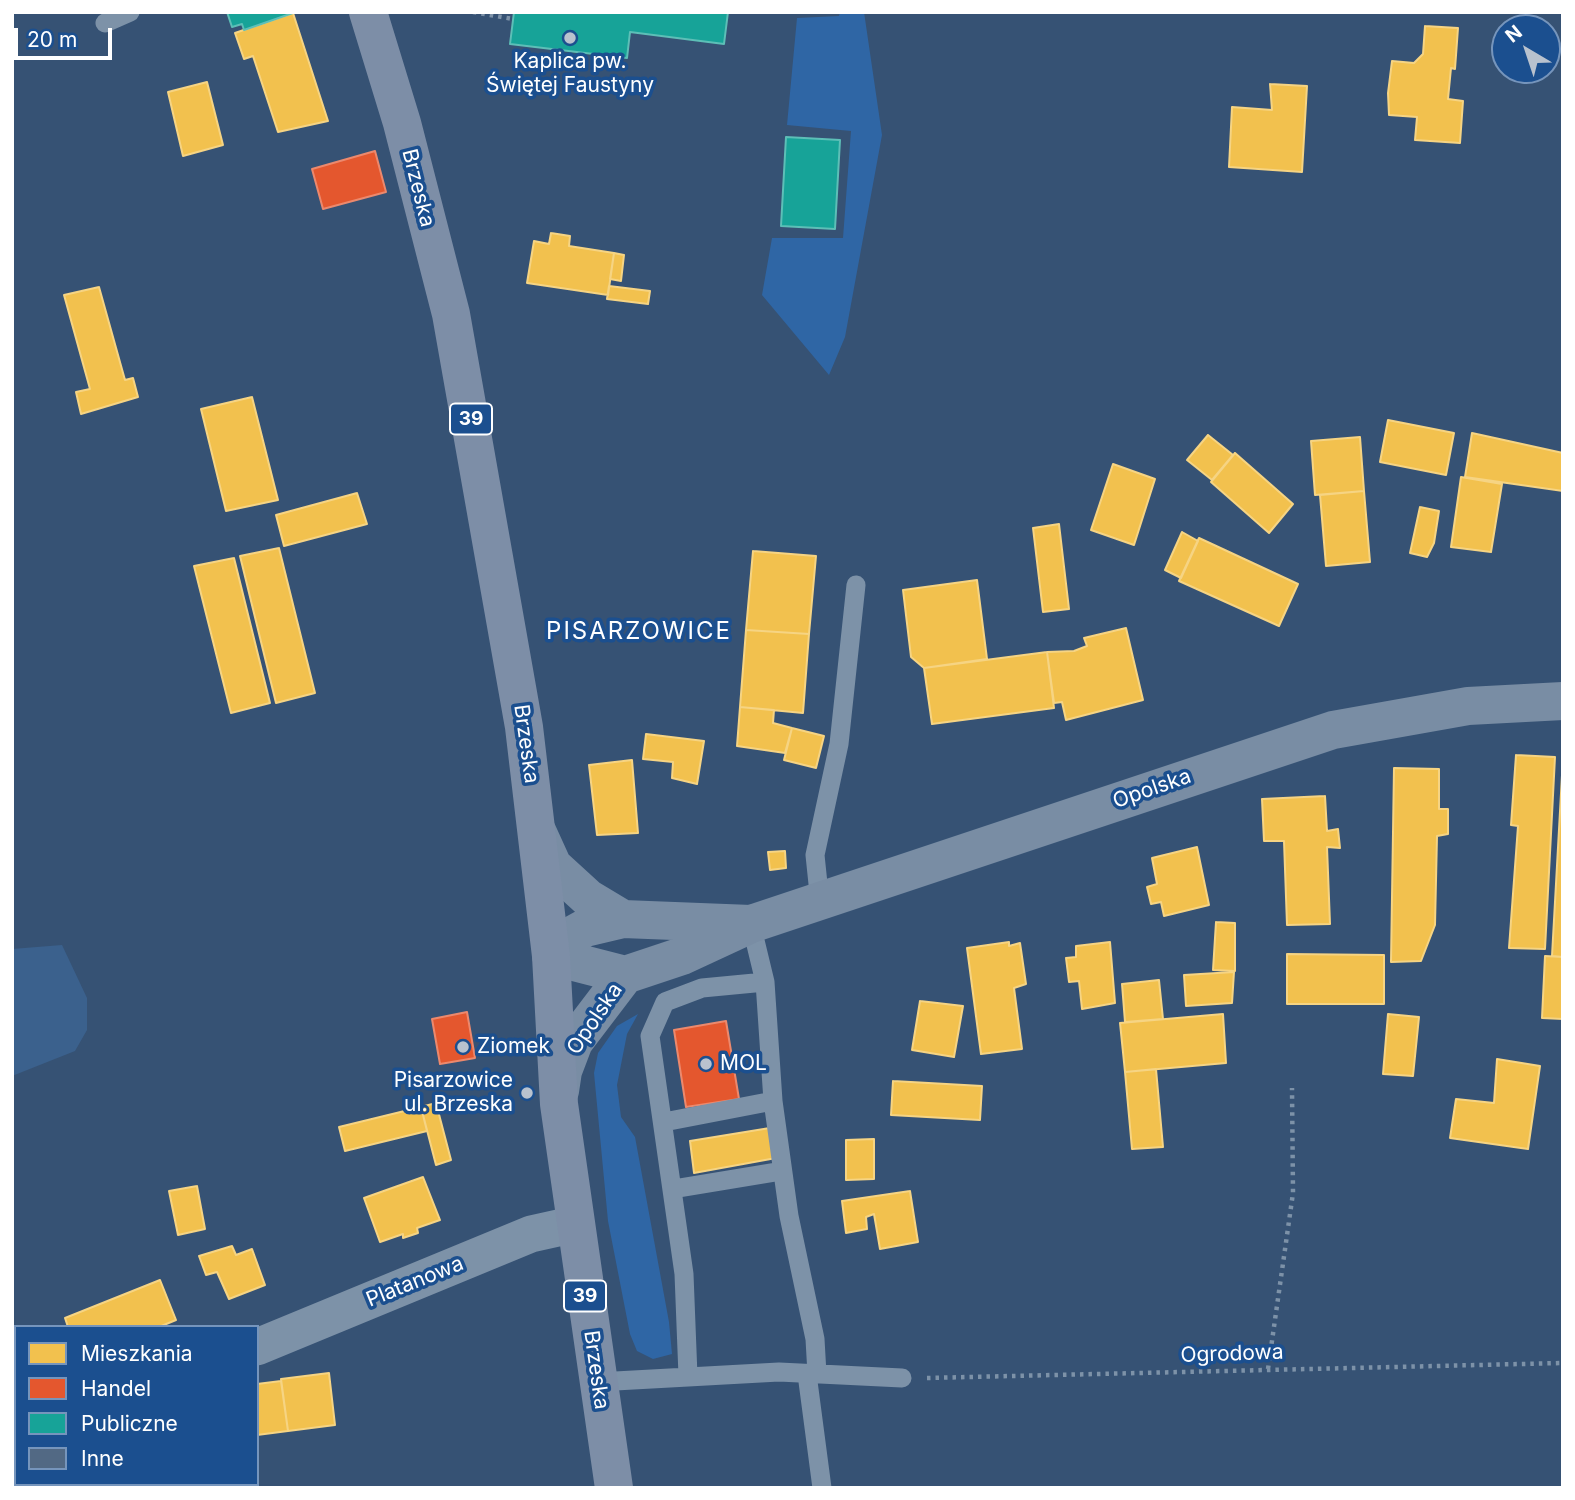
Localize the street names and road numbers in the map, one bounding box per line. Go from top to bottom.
street label: Brzeska [396,146,440,230]
road number: 39 [450,404,492,434]
street label: Brzeska [508,703,544,785]
street label: Opolska [1110,764,1194,814]
street label: Opolska [562,978,628,1060]
street label: Platanowa [363,1251,467,1313]
road number: 39 [564,1280,606,1312]
street label: Brzeska [578,1329,614,1411]
street label: Ogrodowa [1180,1340,1284,1368]

